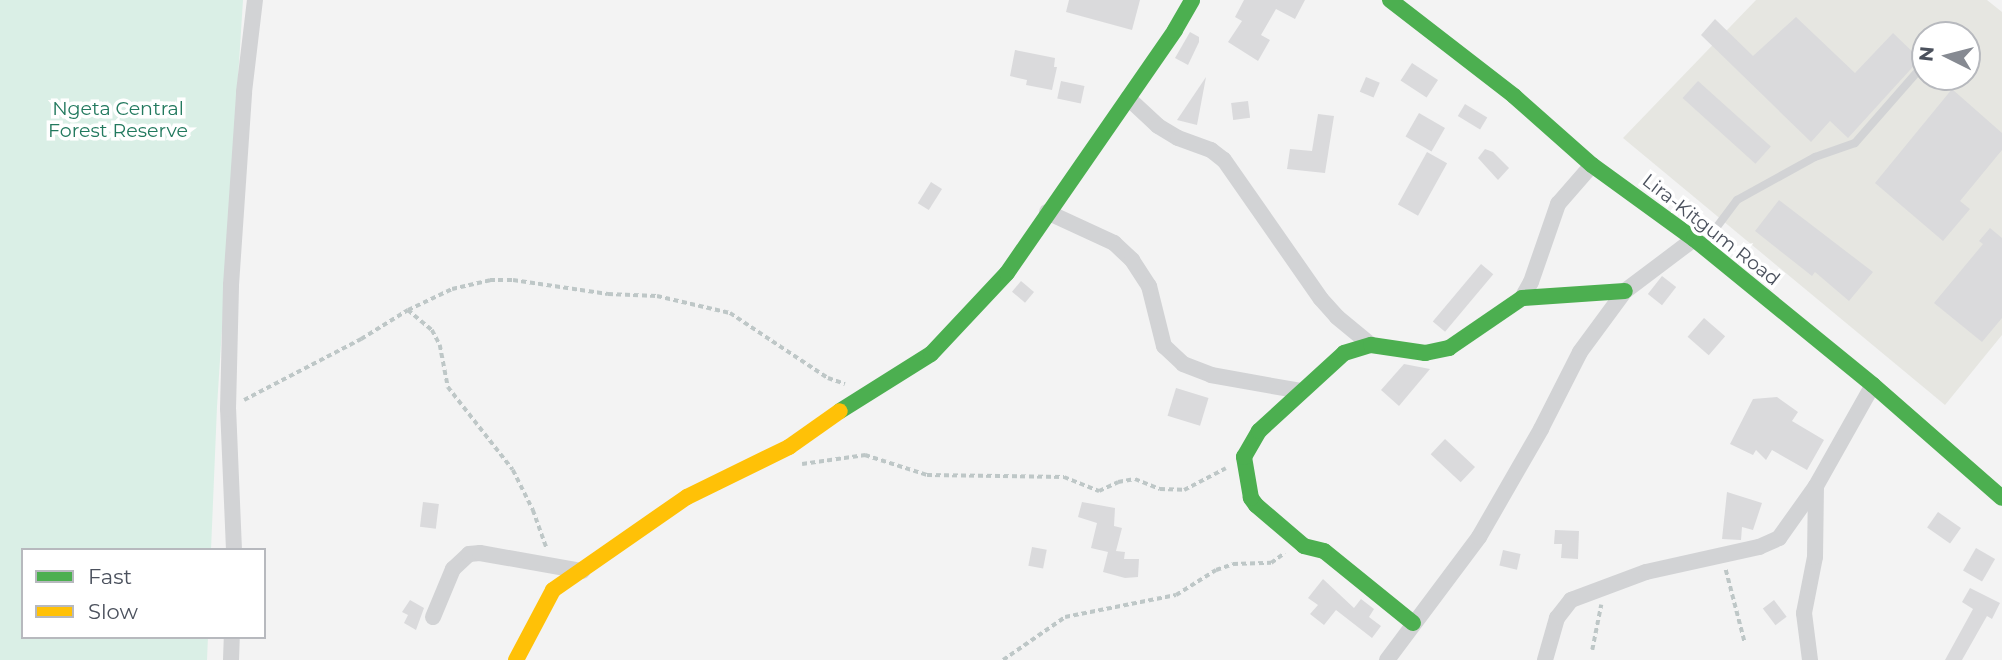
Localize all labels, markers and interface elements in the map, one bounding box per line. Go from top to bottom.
north arrow [1911,21,1981,91]
text: N [1914,45,1939,63]
park label: Ngeta Central Forest Reserve [48,98,188,142]
street label: Lira-Kitgum Road [1638,169,1784,291]
legend [21,548,266,639]
text: Fast [88,564,132,589]
text: Slow [88,599,138,624]

